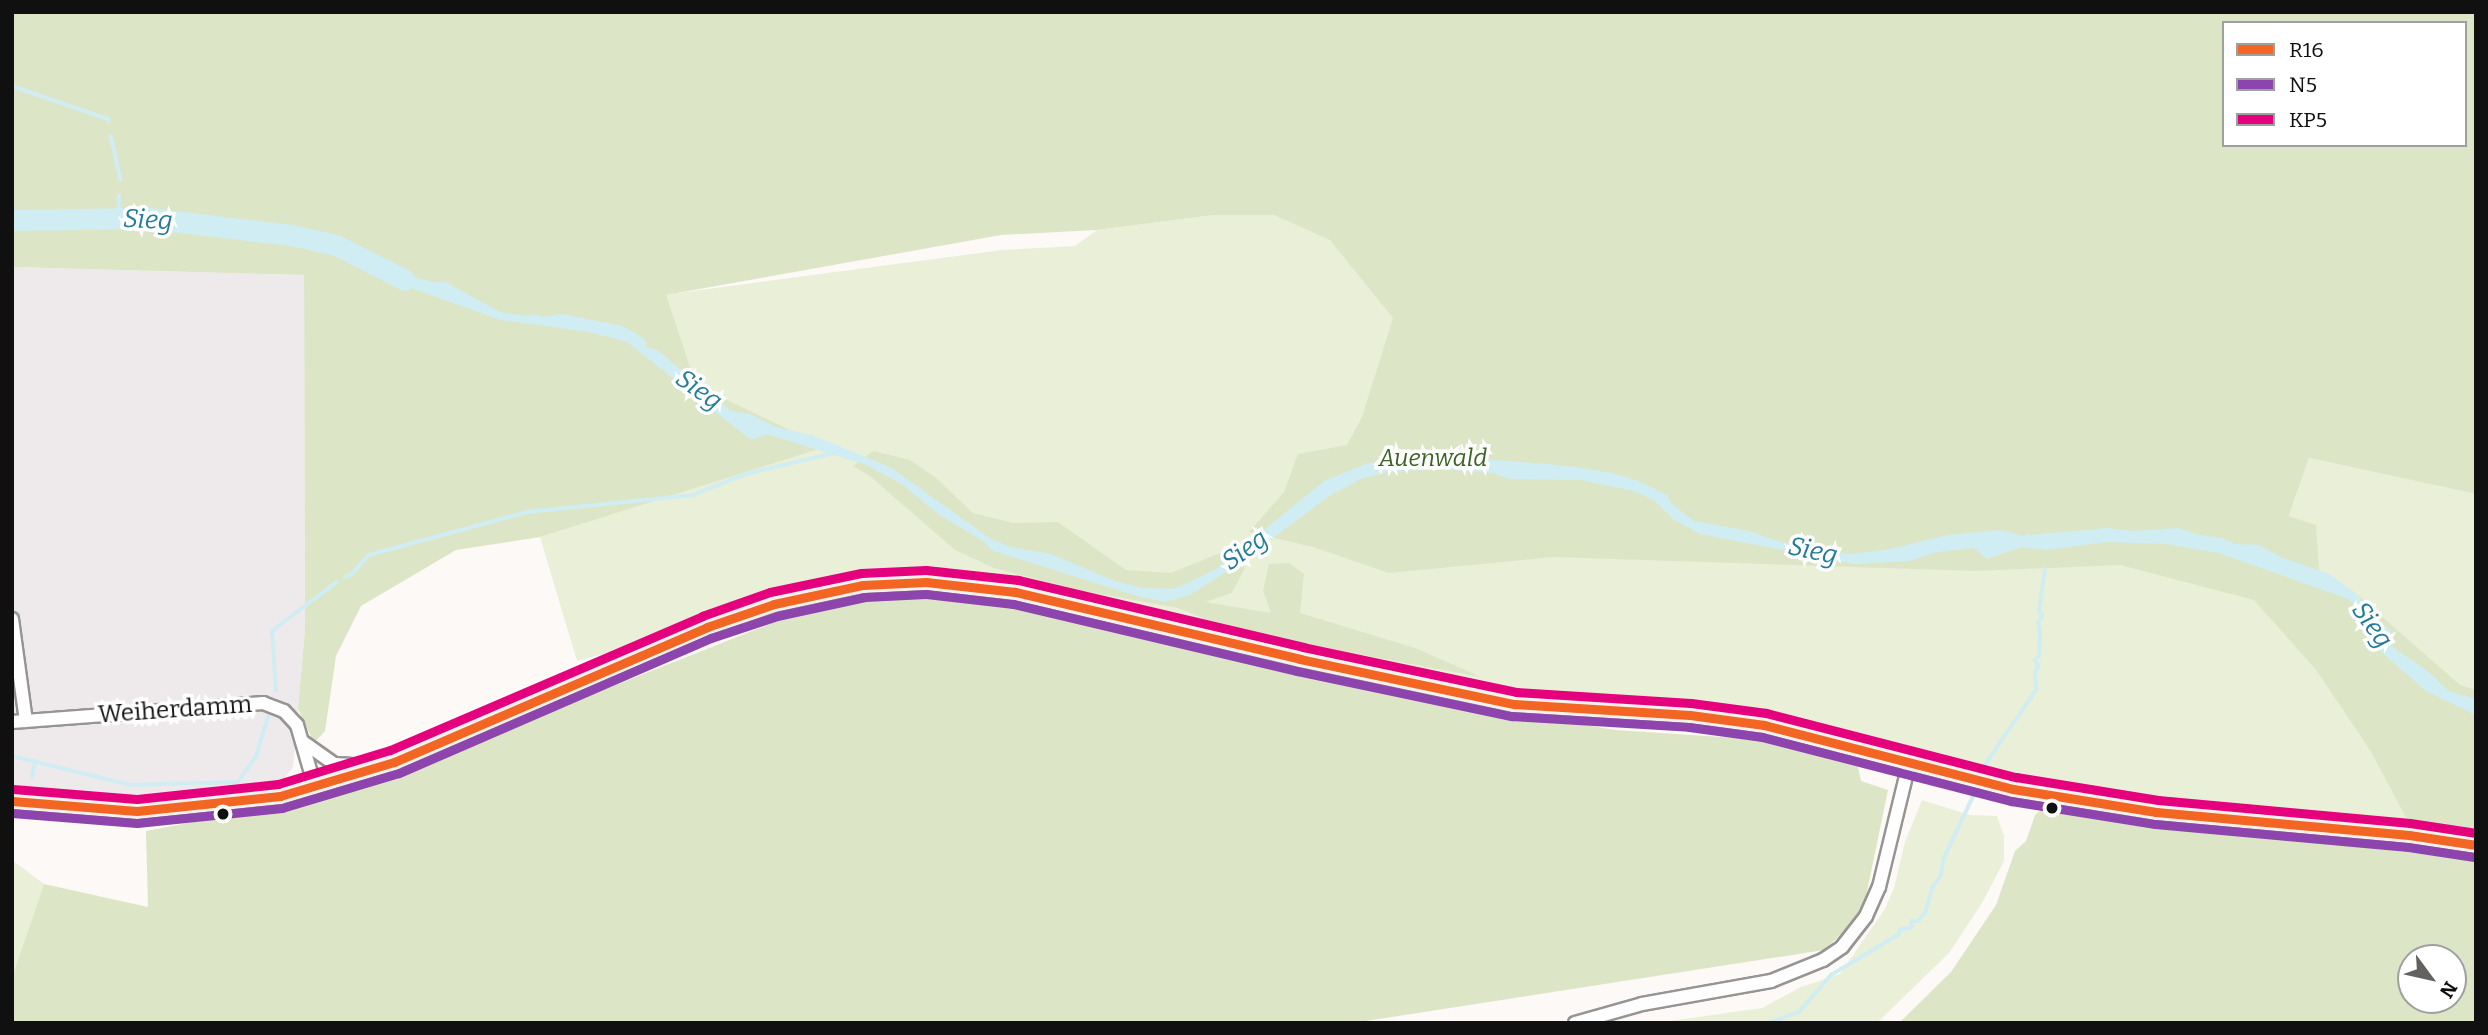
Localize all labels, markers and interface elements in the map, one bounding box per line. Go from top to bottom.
legend [2222,21,2467,147]
text: R16 [2289,37,2324,63]
text: N5 [2289,72,2317,98]
text: KP5 [2289,107,2327,133]
water label: Sieg [122,203,174,237]
water label: Sieg [670,363,728,417]
park label: Auenwald [1379,445,1487,473]
water label: Sieg [1216,523,1274,577]
water label: Sieg [1785,531,1841,571]
water label: Sieg [2345,596,2399,654]
street label: Weiherdamm [97,690,253,730]
unlabelled marker [2045,801,2059,815]
unlabelled marker [216,807,230,821]
north arrow [2397,944,2467,1014]
text: N [2435,977,2462,1002]

